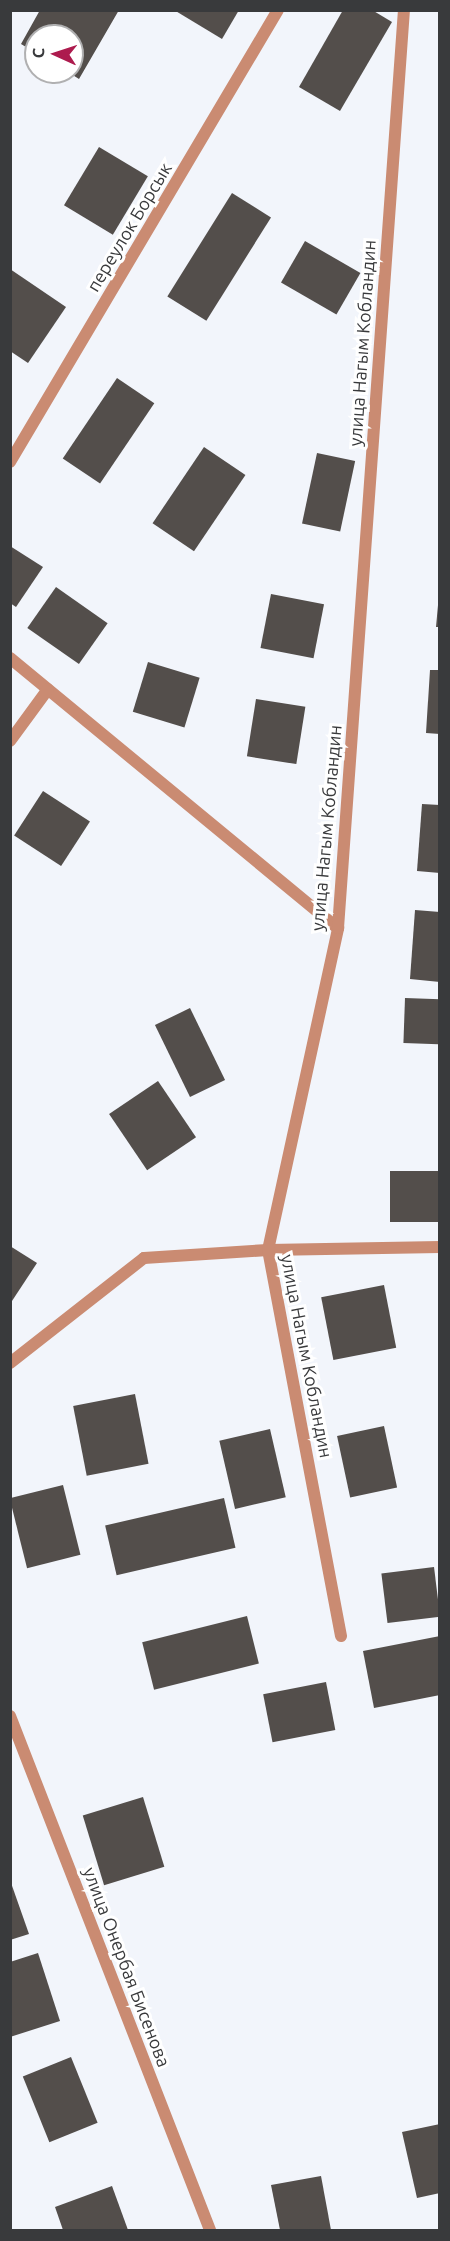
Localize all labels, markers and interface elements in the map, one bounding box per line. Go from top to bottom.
north arrow [24,24,84,84]
text: С [29,48,47,59]
street label: переулок Борсык [82,159,176,295]
street label: улица Нагым Кобландин [344,239,380,447]
street label: улица Нагым Кобландин [306,724,346,932]
street label: улица Нагым Кобландин [277,1252,337,1460]
street label: улица Онербая Бисенова [79,1864,175,2070]

